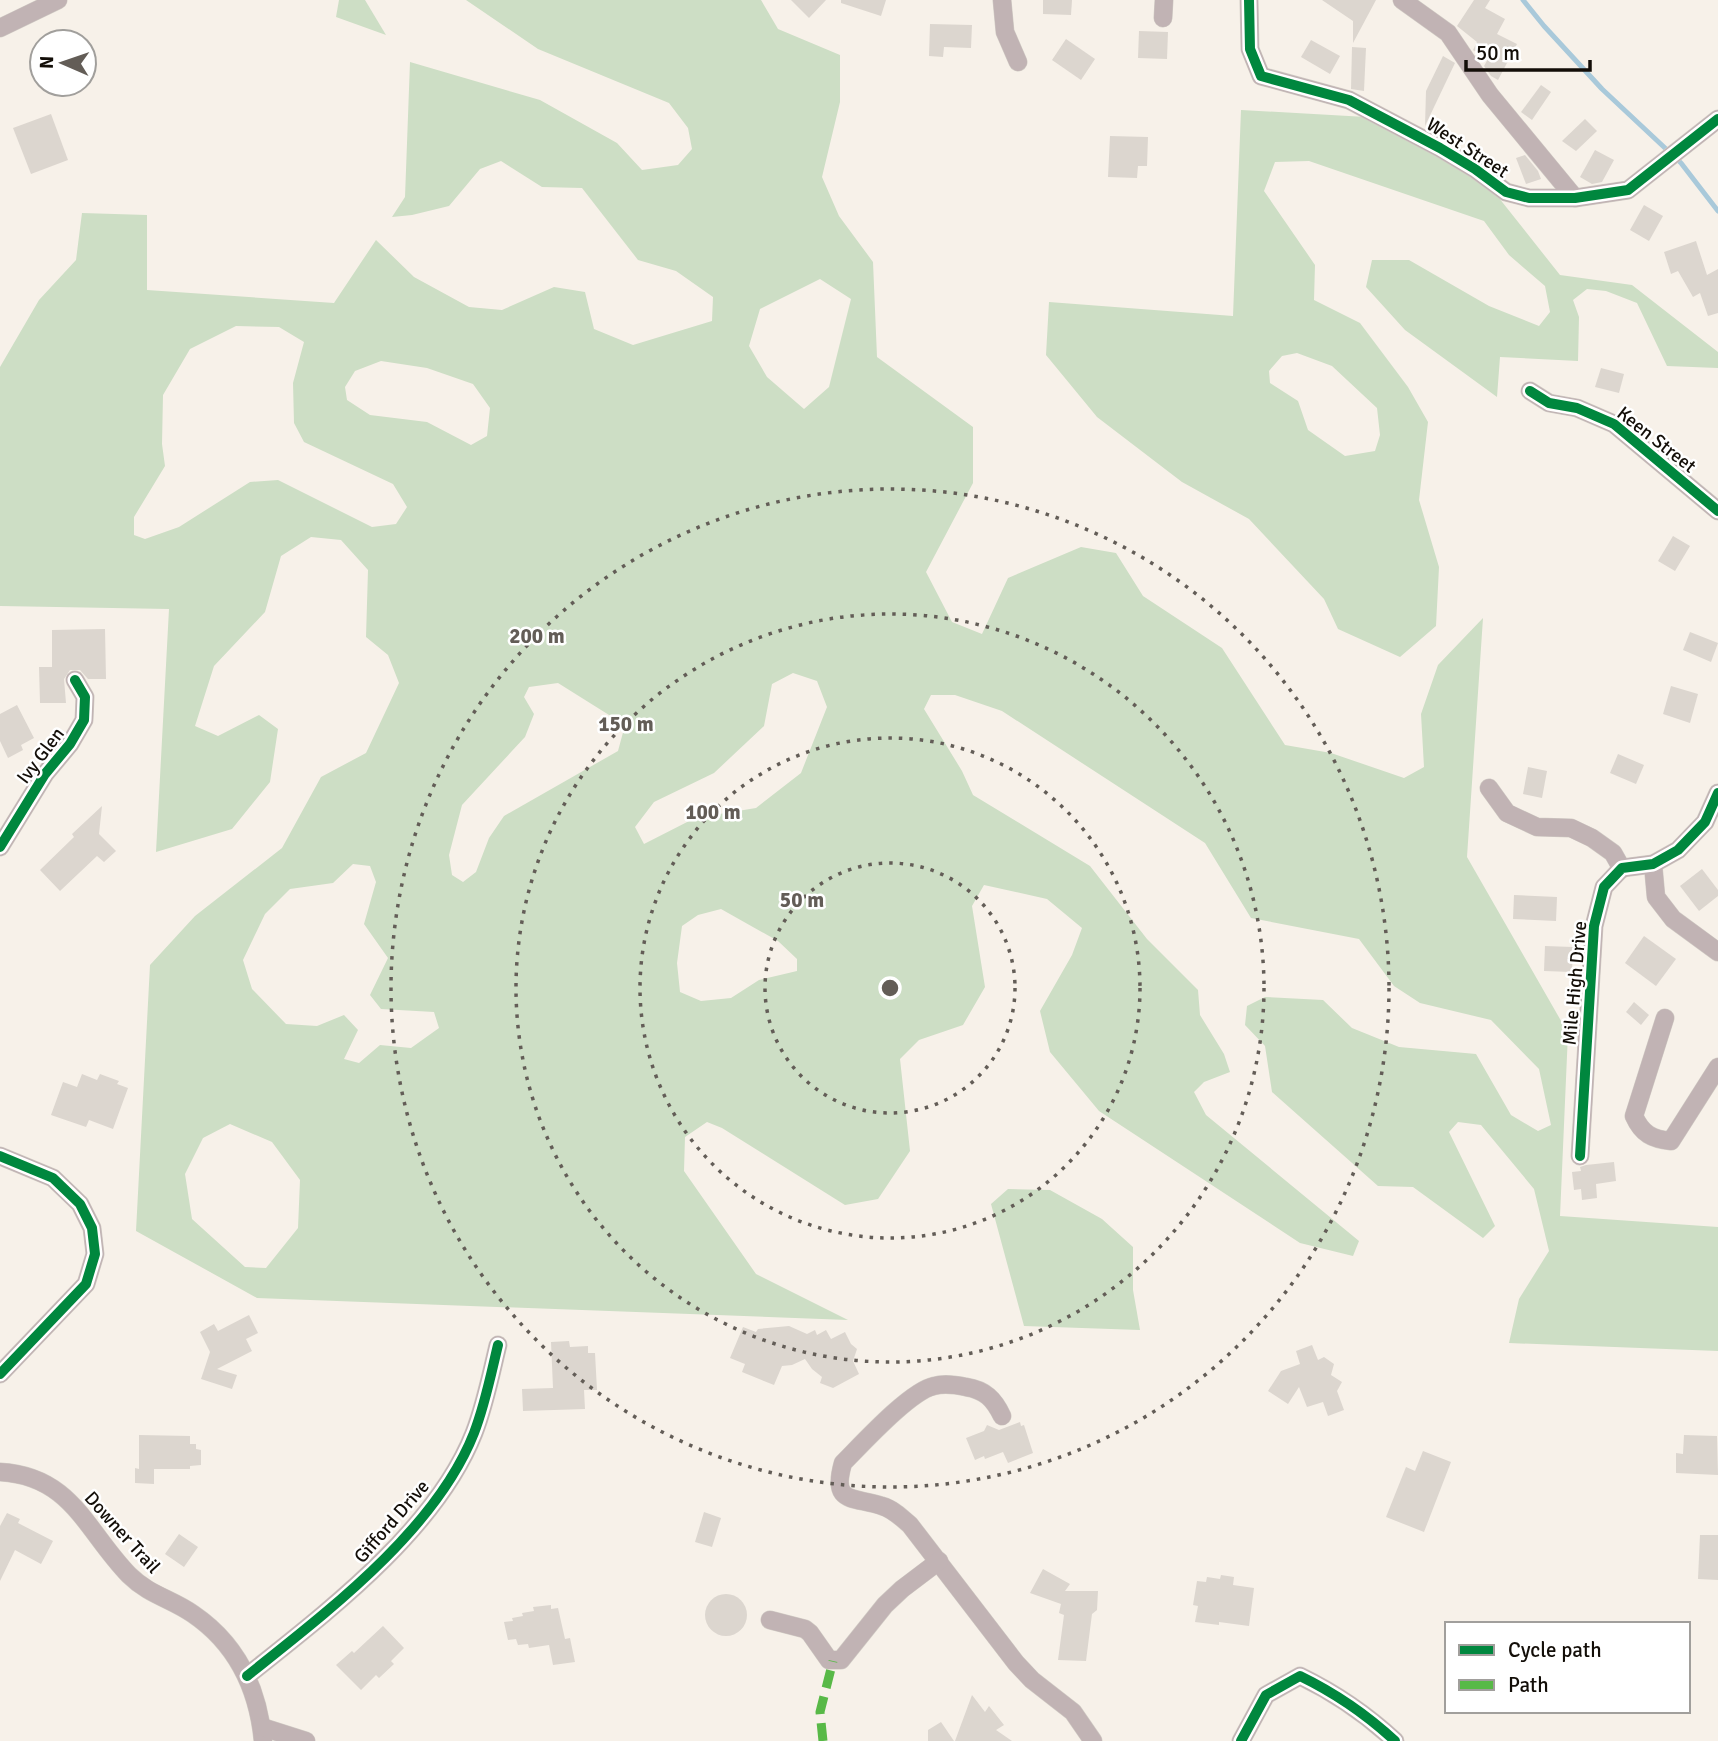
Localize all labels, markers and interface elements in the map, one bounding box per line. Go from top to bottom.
north arrow [28,28,98,98]
scale bar [1466,28,1590,72]
text: 50 m [1476,40,1520,66]
text: N [35,55,59,69]
street label: West Street [1422,112,1514,184]
street label: Keen Street [1612,401,1701,478]
text: 200 m [509,623,565,649]
text: 150 m [598,711,654,737]
street label: Ivy Glen [12,723,70,789]
text: 100 m [685,799,741,825]
text: 50 m [780,887,824,913]
street label: Mile High Drive [1558,920,1592,1046]
centre of rings [878,976,902,1000]
street label: Gifford Drive [349,1475,435,1568]
street label: Downer Trail [79,1487,165,1579]
legend [1445,1622,1690,1713]
text: Cycle path [1508,1637,1602,1663]
text: Path [1508,1672,1549,1698]

